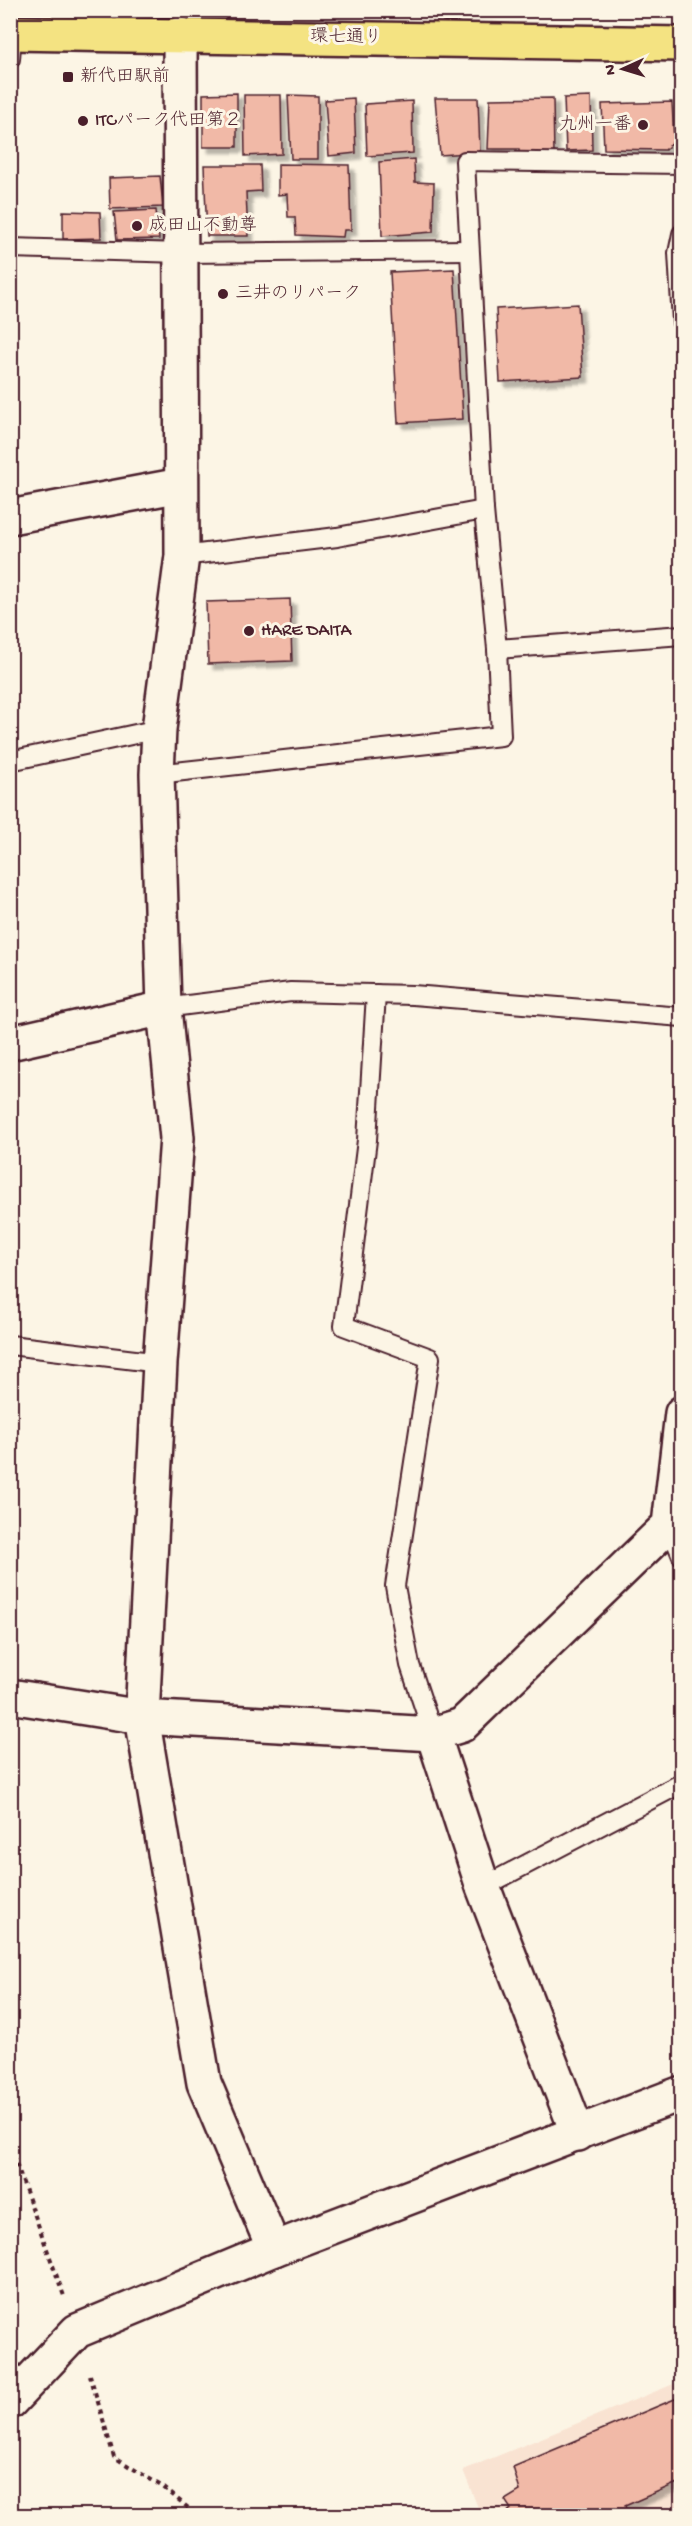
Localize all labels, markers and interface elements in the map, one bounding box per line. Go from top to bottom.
street label: 環七通り [310,27,382,49]
north arrow [593,39,653,99]
text: N [602,63,621,76]
place label: 新代田駅前 [80,66,170,88]
marker: 新代田駅前 [61,70,75,84]
place label: ITCパーク代田第２ [95,110,242,132]
marker: ITCパーク代田第２ [76,114,90,128]
place label: 九州一番 [559,114,631,136]
marker: 九州一番 [636,118,650,132]
place label: 成田山不動尊 [149,215,257,237]
marker: 成田山不動尊 [130,219,144,233]
place label: 三井のリパーク [235,283,361,305]
marker: 三井のリパーク [216,287,230,301]
place label: HARE DAITA [261,621,352,642]
marker: HARE DAITA [242,624,256,638]

